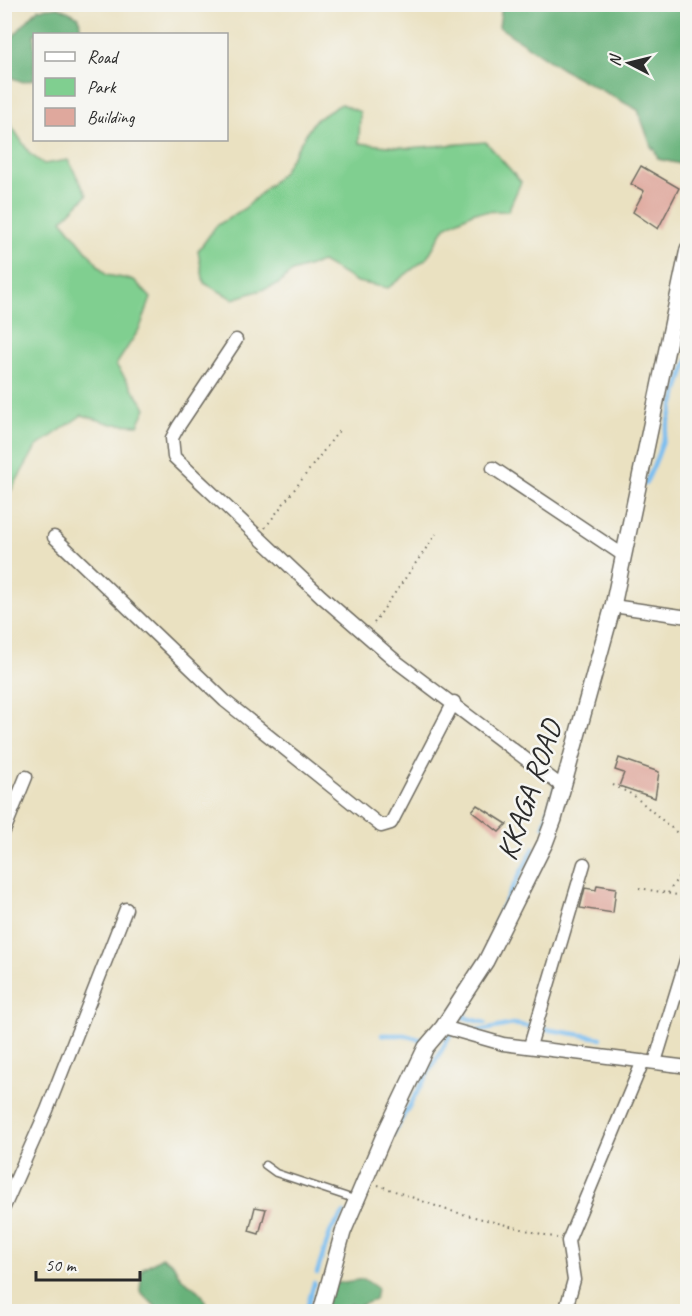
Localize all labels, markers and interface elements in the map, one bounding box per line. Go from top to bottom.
legend [33,33,228,141]
north arrow [599,33,659,93]
text: Road [87,46,120,68]
text: N [605,52,626,67]
text: Park [87,76,117,98]
text: Building [87,106,136,128]
street label: KKAGA ROAD [487,713,571,865]
scale bar [36,1244,140,1282]
text: 50 m [45,1254,78,1276]

